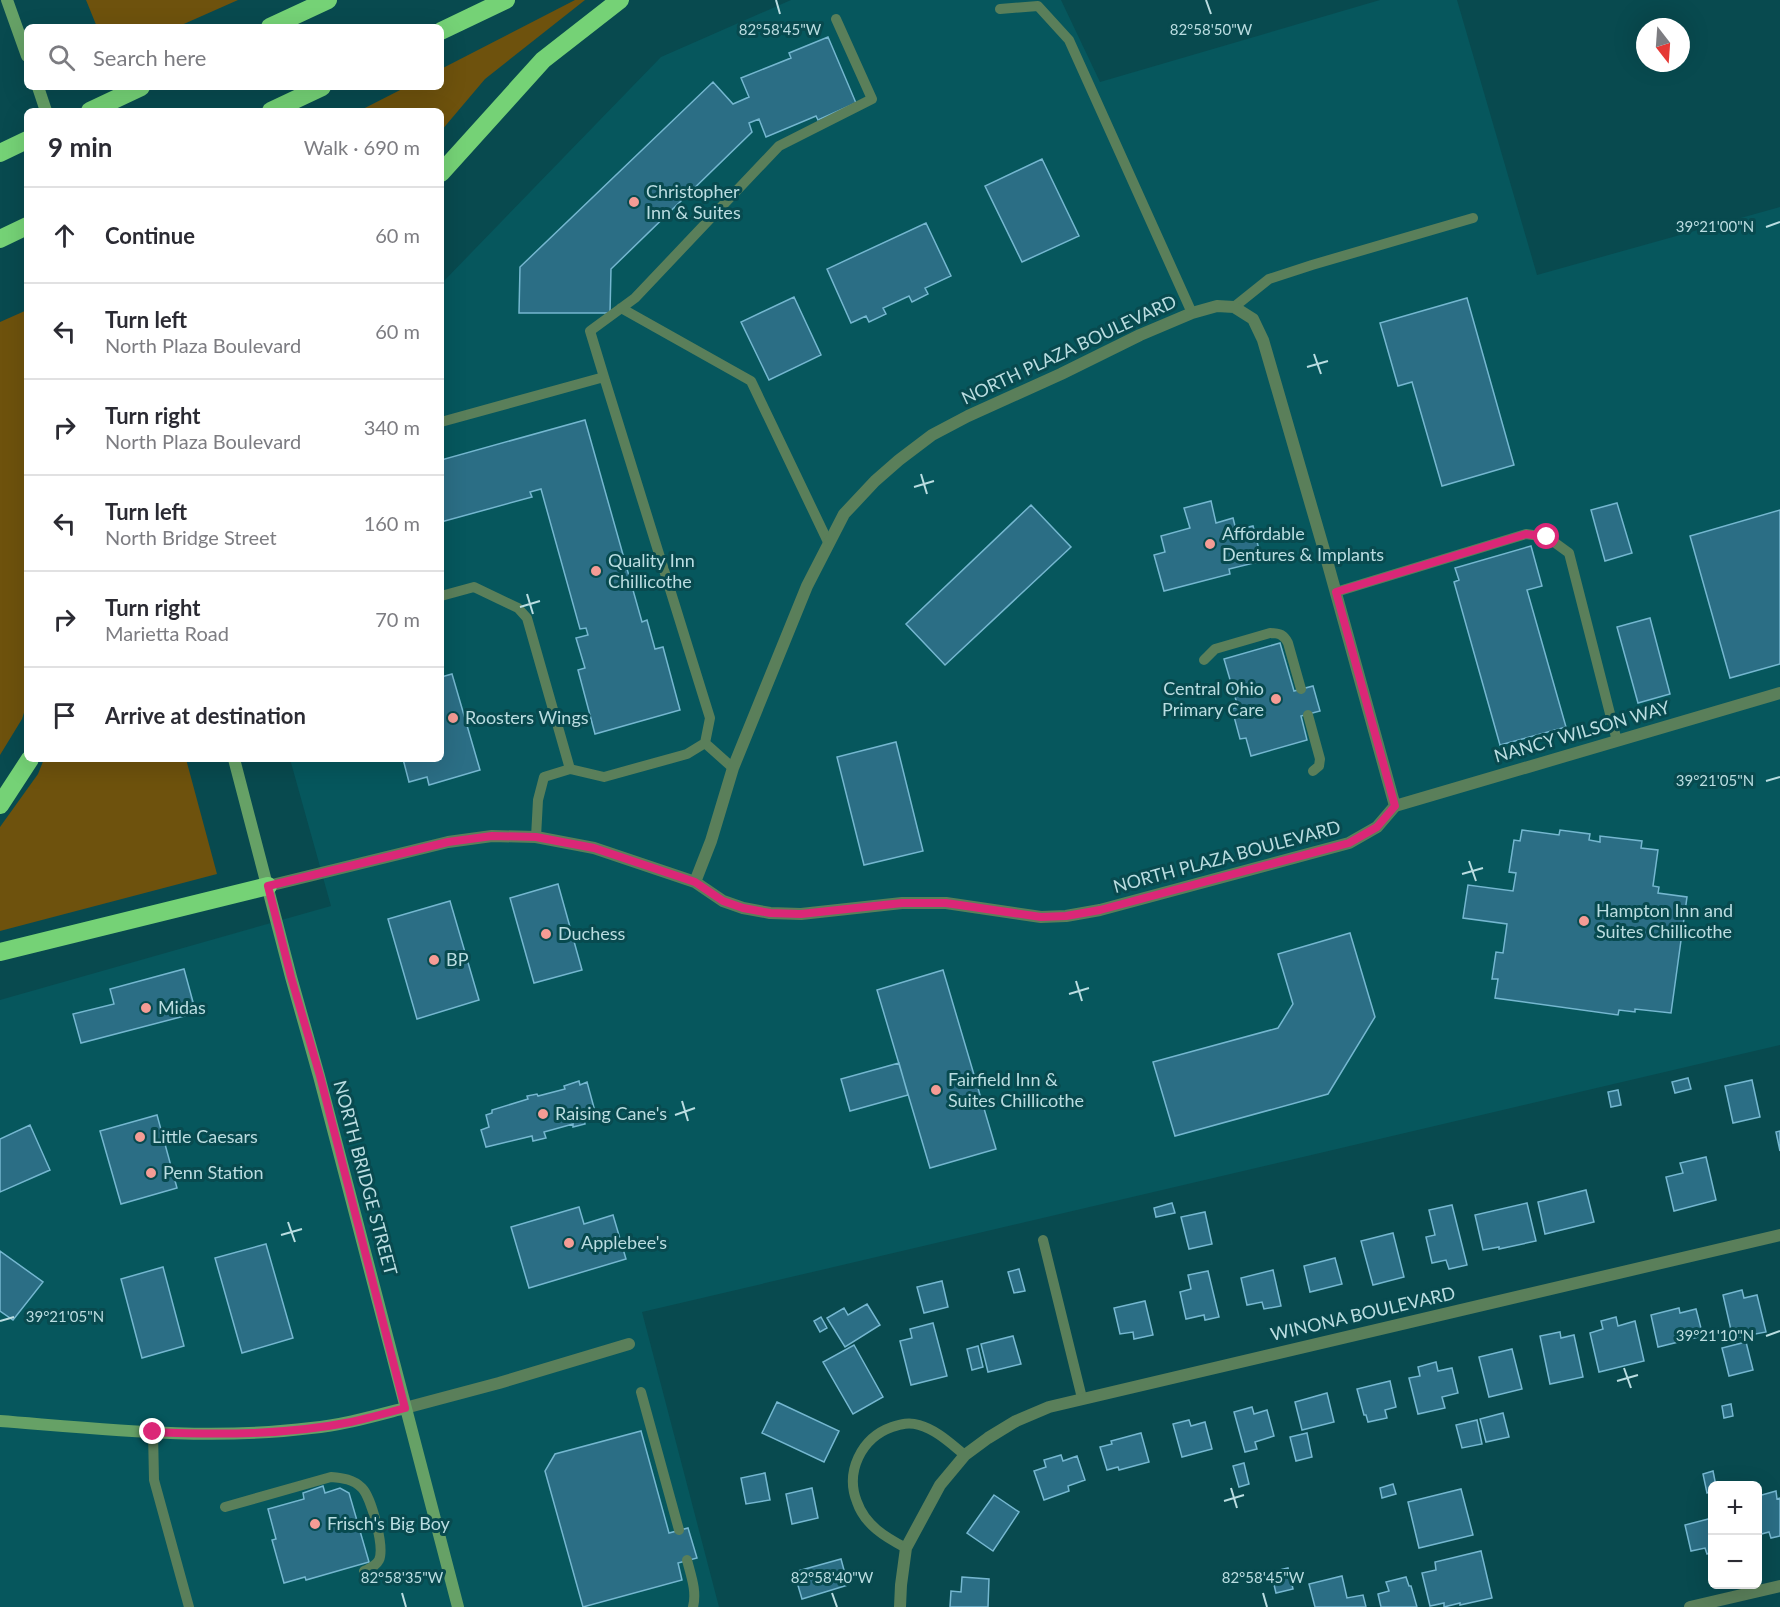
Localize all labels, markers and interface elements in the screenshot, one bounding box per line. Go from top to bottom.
north arrow [1636,18,1690,72]
text: 82°58'45"W [739,20,822,38]
text: 82°58'50"W [1170,20,1253,38]
search box [24,24,444,90]
icon: search [45,41,78,74]
text: Search here [93,44,206,71]
text: 9 min [48,131,112,163]
text: Walk · 690 m [304,135,420,159]
place label: Christopher Inn & Suites [646,180,741,223]
marker: Christopher Inn & Suites [627,195,641,209]
text: 39°21'00"N [1676,217,1754,235]
icon: ahead [48,219,81,252]
text: Continue [105,222,195,249]
text: 60 m [375,223,420,247]
street label: NORTH PLAZA BOULEVARD [958,290,1180,409]
text: Turn left [105,306,187,333]
icon: left [48,315,81,348]
text: 60 m [375,319,420,343]
text: North Plaza Boulevard [105,333,301,357]
text: Turn right [105,402,200,429]
icon: right [48,411,81,444]
text: 340 m [364,415,420,439]
text: North Plaza Boulevard [105,429,301,453]
text: Turn left [105,498,187,525]
icon: left [48,507,81,540]
text: 160 m [364,511,420,535]
place label: Affordable Dentures & Implants [1222,522,1384,565]
route start [1533,523,1559,549]
text: North Bridge Street [105,525,277,549]
marker: Affordable Dentures & Implants [1203,537,1217,551]
place label: Quality Inn Chillicothe [608,549,695,592]
marker: Quality Inn Chillicothe [589,564,603,578]
text: Turn right [105,594,200,621]
icon: right [48,603,81,636]
text: 70 m [375,607,420,631]
text: Marietta Road [105,621,229,645]
place label: Central Ohio Primary Care [1162,677,1264,720]
marker: Central Ohio Primary Care [1269,692,1283,706]
street label: NANCY WILSON WAY [1491,695,1673,767]
icon: arrive [48,699,81,732]
text: Arrive at destination [105,702,306,729]
place label: Roosters Wings [465,706,589,728]
marker: Roosters Wings [446,711,460,725]
text: 39°21'05"N [1676,771,1754,789]
street label: NORTH PLAZA BOULEVARD [1111,815,1343,897]
place label: Hampton Inn and Suites Chillicothe [1596,899,1733,942]
marker: Hampton Inn and Suites Chillicothe [1577,914,1591,928]
place label: Duchess [558,922,626,944]
marker: Duchess [539,927,553,941]
place label: BP [446,948,469,970]
marker: BP [427,953,441,967]
place label: Midas [158,996,206,1018]
marker: Midas [139,1001,153,1015]
place label: Fairfield Inn & Suites Chillicothe [948,1068,1084,1111]
street label: NORTH BRIDGE STREET [329,1078,403,1278]
marker: Fairfield Inn & Suites Chillicothe [929,1083,943,1097]
place label: Raising Cane's [555,1102,667,1124]
marker: Raising Cane's [536,1107,550,1121]
place label: Little Caesars [152,1125,258,1147]
marker: Little Caesars [133,1130,147,1144]
place label: Penn Station [163,1161,264,1183]
marker: Penn Station [144,1166,158,1180]
place label: Applebee's [581,1231,667,1253]
marker: Applebee's [562,1236,576,1250]
street label: WINONA BOULEVARD [1268,1281,1457,1345]
text: 39°21'05"N [26,1307,104,1325]
text: 39°21'10"N [1676,1326,1754,1344]
route end [139,1418,165,1444]
map controls [1708,1481,1762,1589]
button: + [1708,1481,1762,1535]
place label: Frisch's Big Boy [327,1512,451,1534]
marker: Frisch's Big Boy [308,1517,322,1531]
button: − [1708,1535,1762,1589]
text: 82°58'35"W [361,1568,444,1586]
text: 82°58'40"W [791,1568,874,1586]
text: 82°58'45"W [1222,1568,1305,1586]

